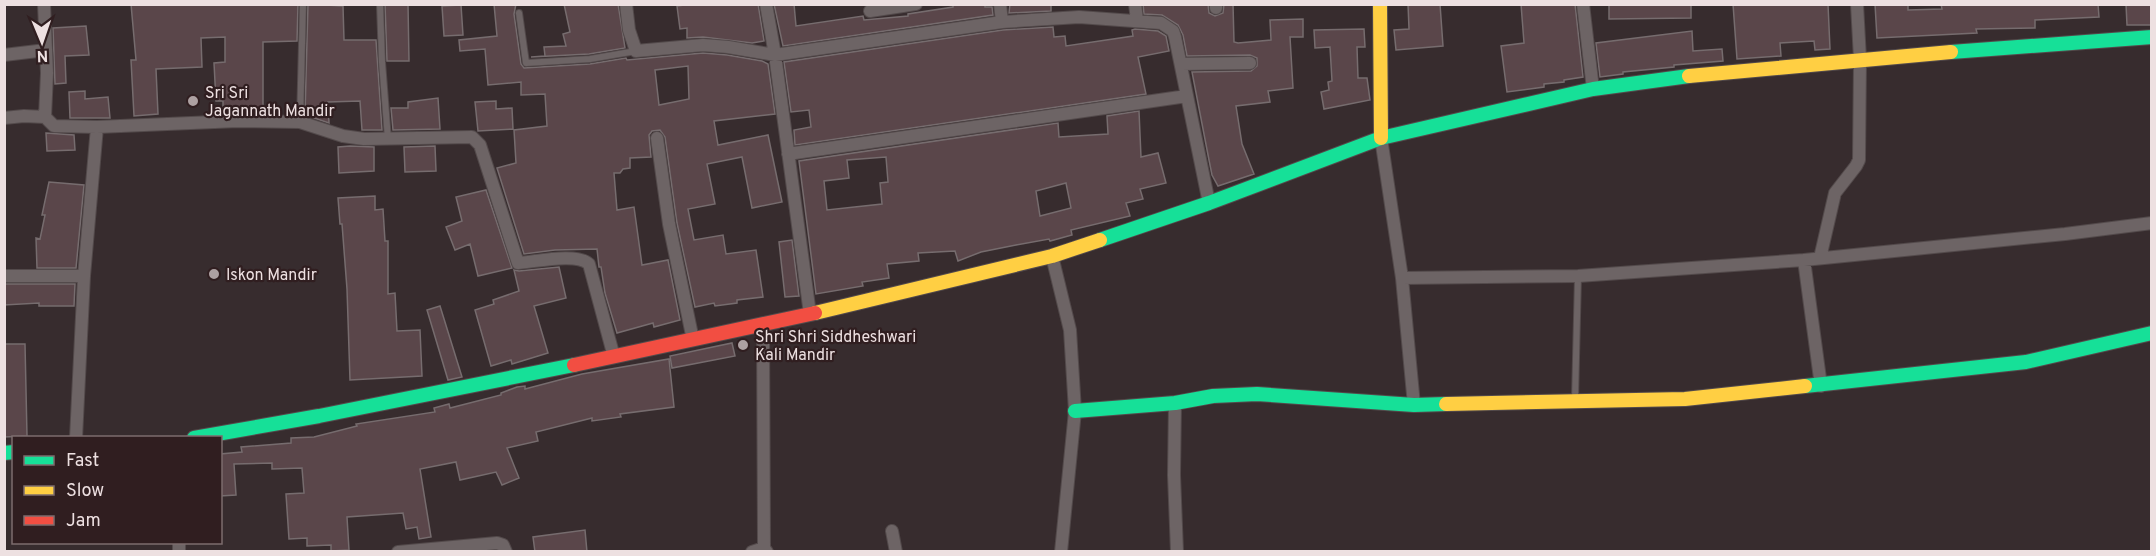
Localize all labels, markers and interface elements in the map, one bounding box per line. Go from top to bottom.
north arrow [12,12,72,72]
text: N [36,45,49,65]
place label: Sri Sri Jagannath Mandir [205,84,335,122]
marker: Sri Sri Jagannath Mandir [186,94,200,108]
place label: Iskon Mandir [226,266,317,286]
marker: Iskon Mandir [207,267,221,281]
place label: Shri Shri Siddheshwari Kali Mandir [755,328,916,366]
marker: Shri Shri Siddheshwari Kali Mandir [736,338,750,352]
legend [12,436,222,544]
text: Fast [66,450,99,473]
text: Slow [66,480,104,503]
text: Jam [66,510,101,533]

